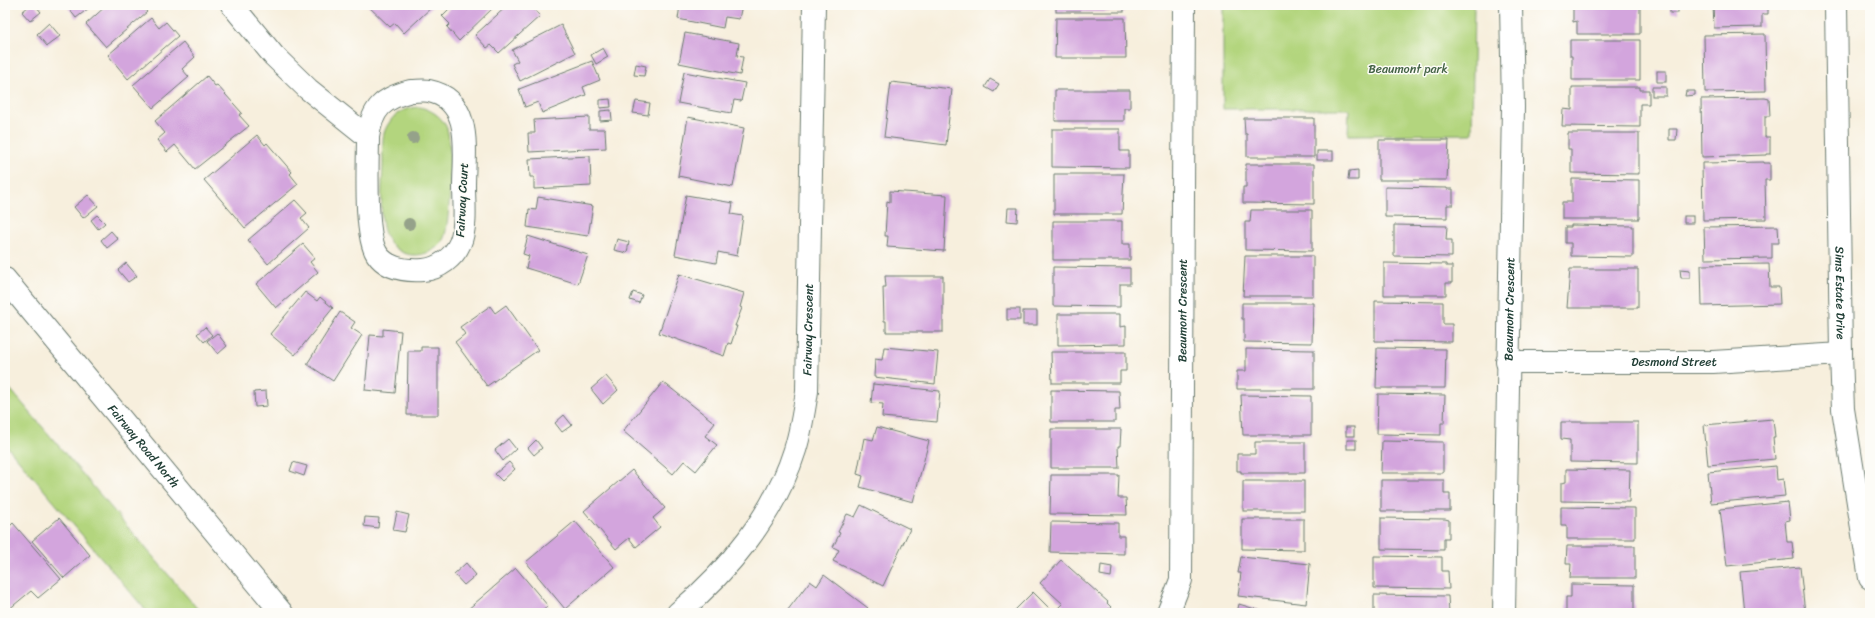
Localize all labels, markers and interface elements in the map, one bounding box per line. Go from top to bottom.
park label: Beaumont park [1368,58,1448,80]
street label: Fairway Court [449,162,475,238]
street label: Sims Estate Drive [1828,246,1852,340]
street label: Beaumont Crescent [1497,257,1521,361]
street label: Beaumont Crescent [1171,259,1194,362]
street label: Fairway Crescent [796,283,820,376]
street label: Desmond Street [1631,351,1717,373]
street label: Fairway Road North [102,399,185,493]

